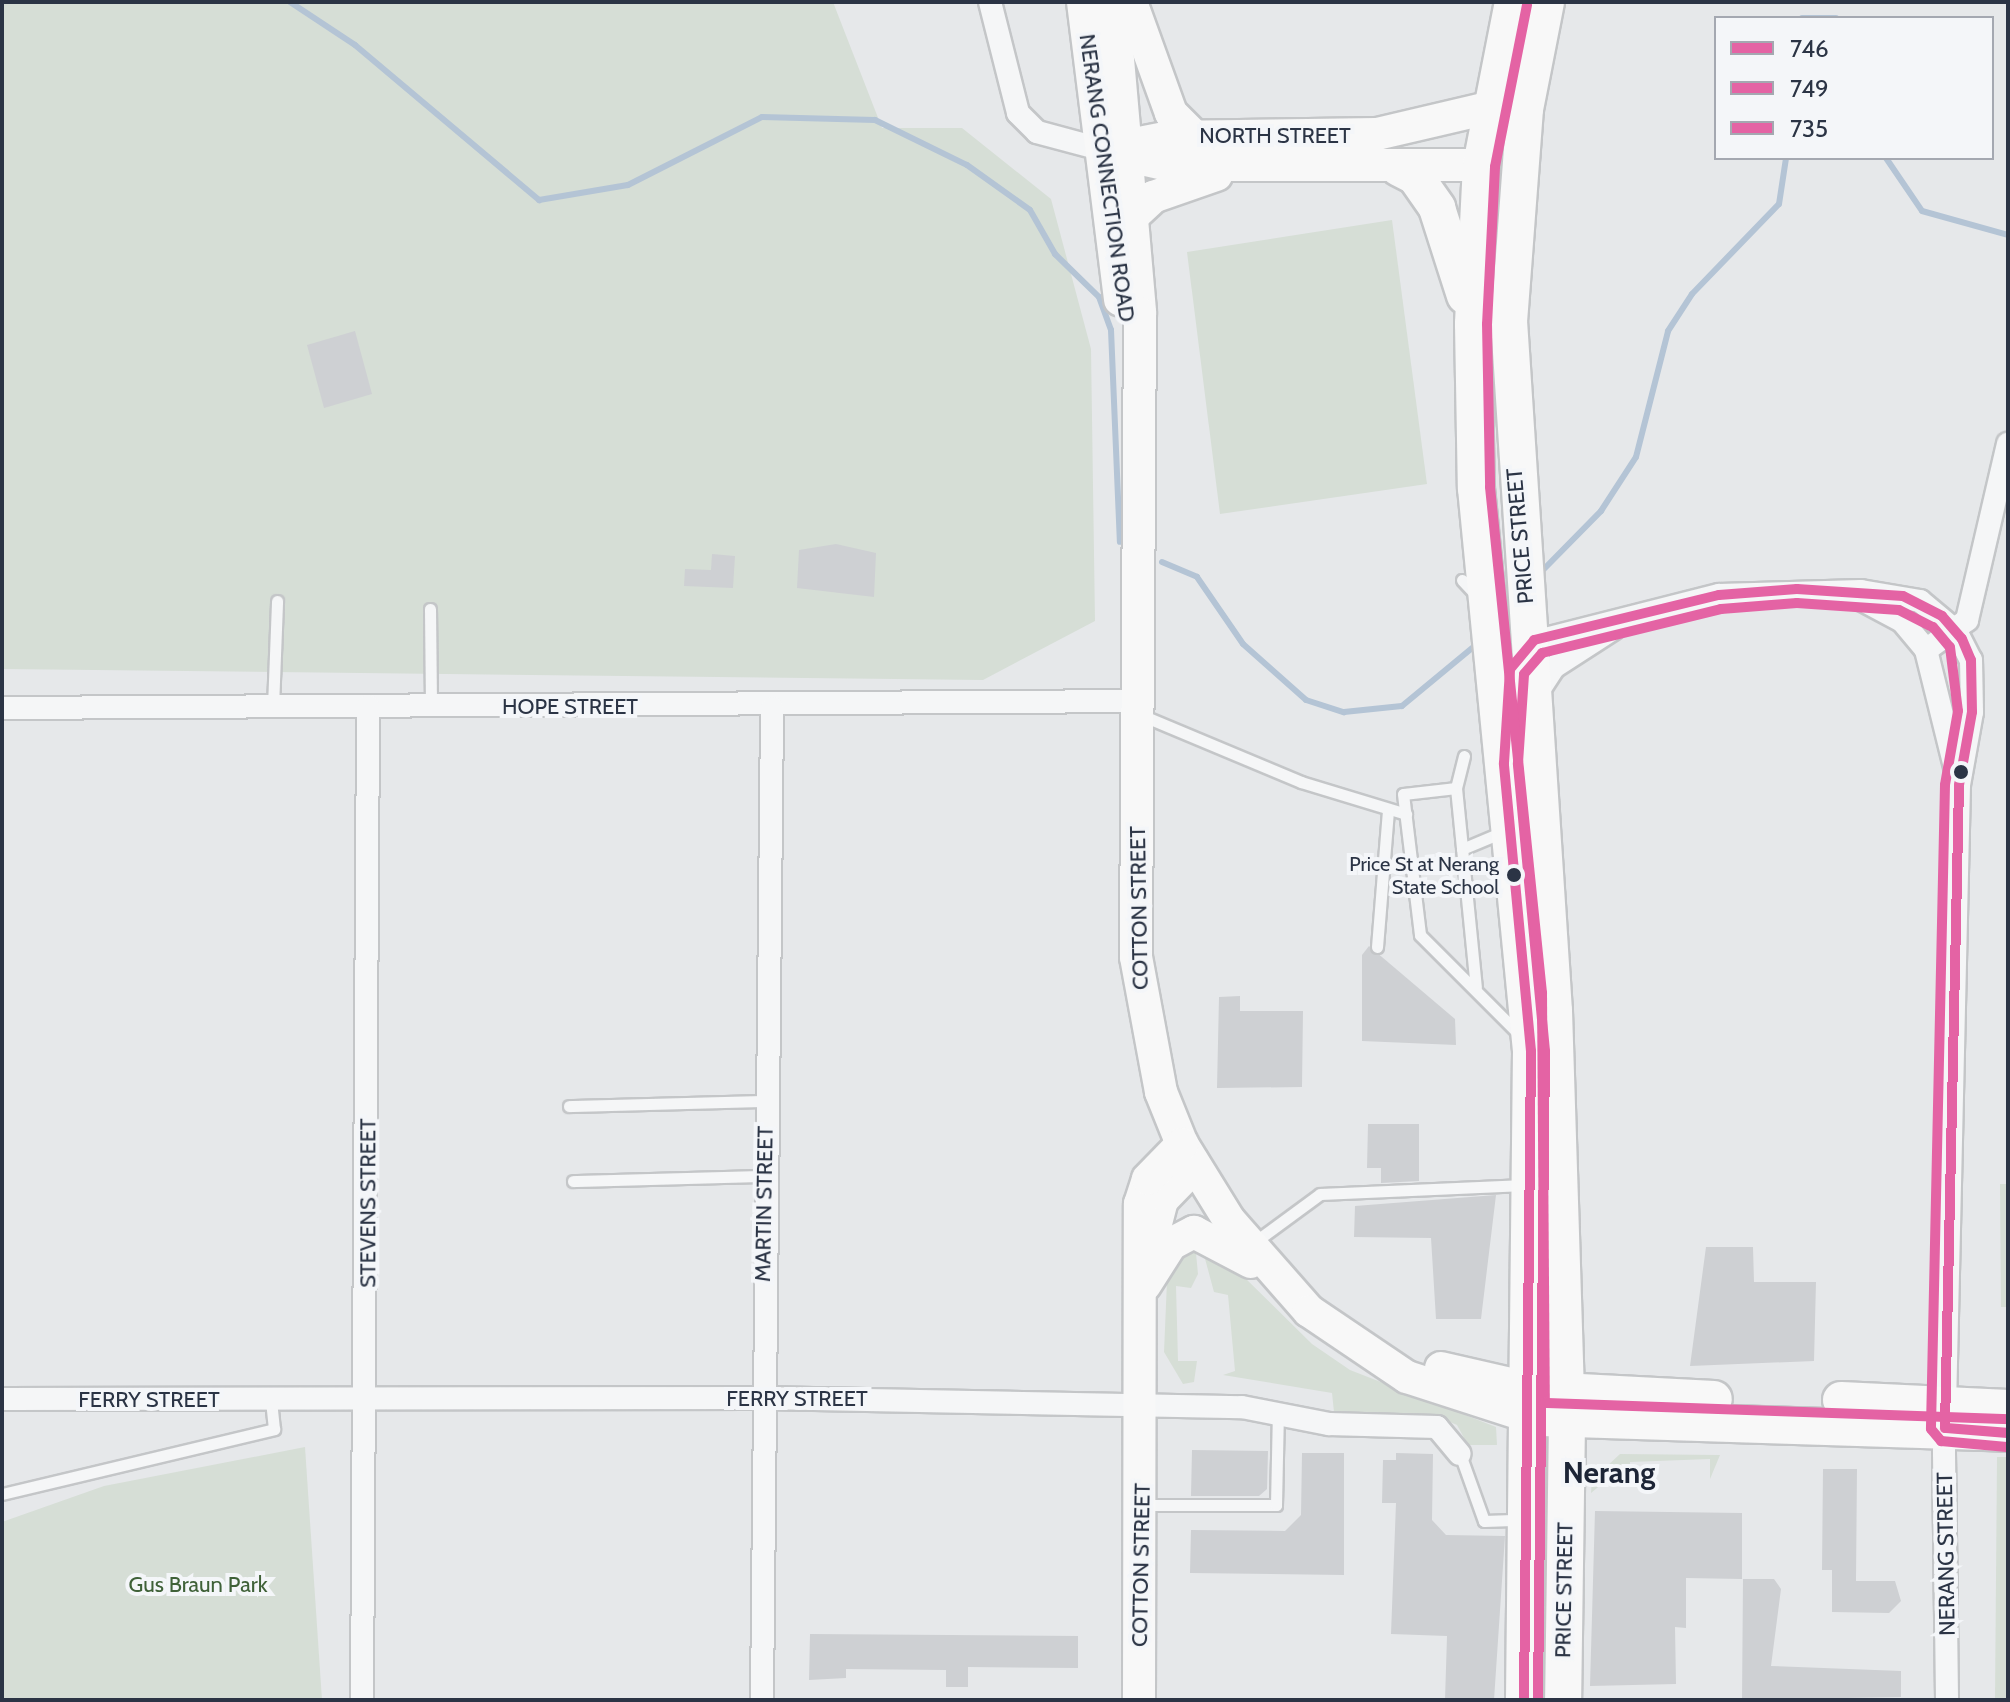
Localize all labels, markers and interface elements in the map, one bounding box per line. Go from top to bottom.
legend [1714,16,1994,160]
street label: NERANG CONNECTION ROAD [1074,32,1140,324]
text: 746 [1790,34,1829,63]
text: 749 [1790,74,1829,103]
text: 735 [1790,114,1828,143]
street label: NORTH STREET [1199,123,1351,149]
street label: PRICE STREET [1501,467,1539,605]
street label: HOPE STREET [502,694,638,720]
unlabelled marker [1953,764,1969,780]
street label: COTTON STREET [1124,826,1154,990]
place label: Price St at Nerang State School [1349,852,1499,899]
marker: Price St at Nerang State School [1506,867,1522,883]
street label: STEVENS STREET [355,1118,381,1288]
street label: MARTIN STREET [749,1126,779,1282]
street label: FERRY STREET [726,1386,868,1412]
street label: FERRY STREET [78,1387,220,1413]
district label: Nerang [1563,1455,1655,1491]
street label: NERANG STREET [1931,1472,1961,1636]
street label: COTTON STREET [1126,1483,1156,1647]
street label: PRICE STREET [1550,1522,1578,1658]
park label: Gus Braun Park [129,1572,267,1598]

